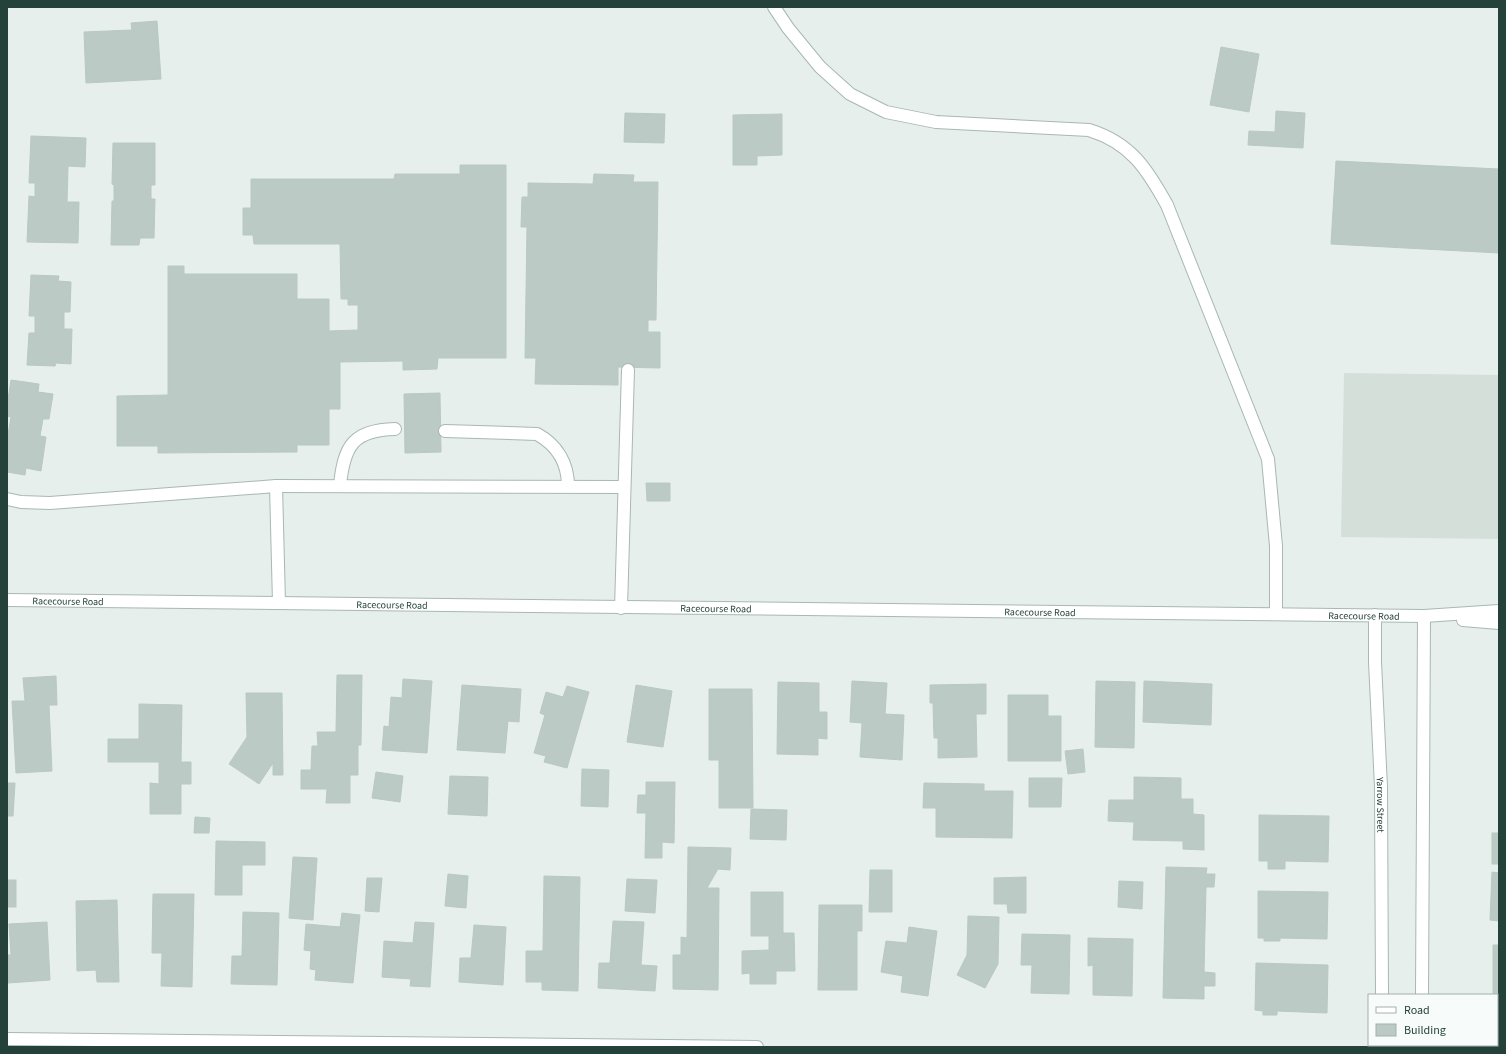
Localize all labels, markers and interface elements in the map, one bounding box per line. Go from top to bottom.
street label: Racecourse Road [32,594,104,609]
street label: Racecourse Road [356,598,428,613]
street label: Racecourse Road [680,602,752,616]
street label: Racecourse Road [1004,605,1076,620]
street label: Racecourse Road [1328,609,1400,624]
street label: Yarrow Street [1372,776,1387,833]
legend [1368,994,1498,1046]
text: Road [1404,1002,1430,1019]
text: Building [1404,1022,1446,1039]

